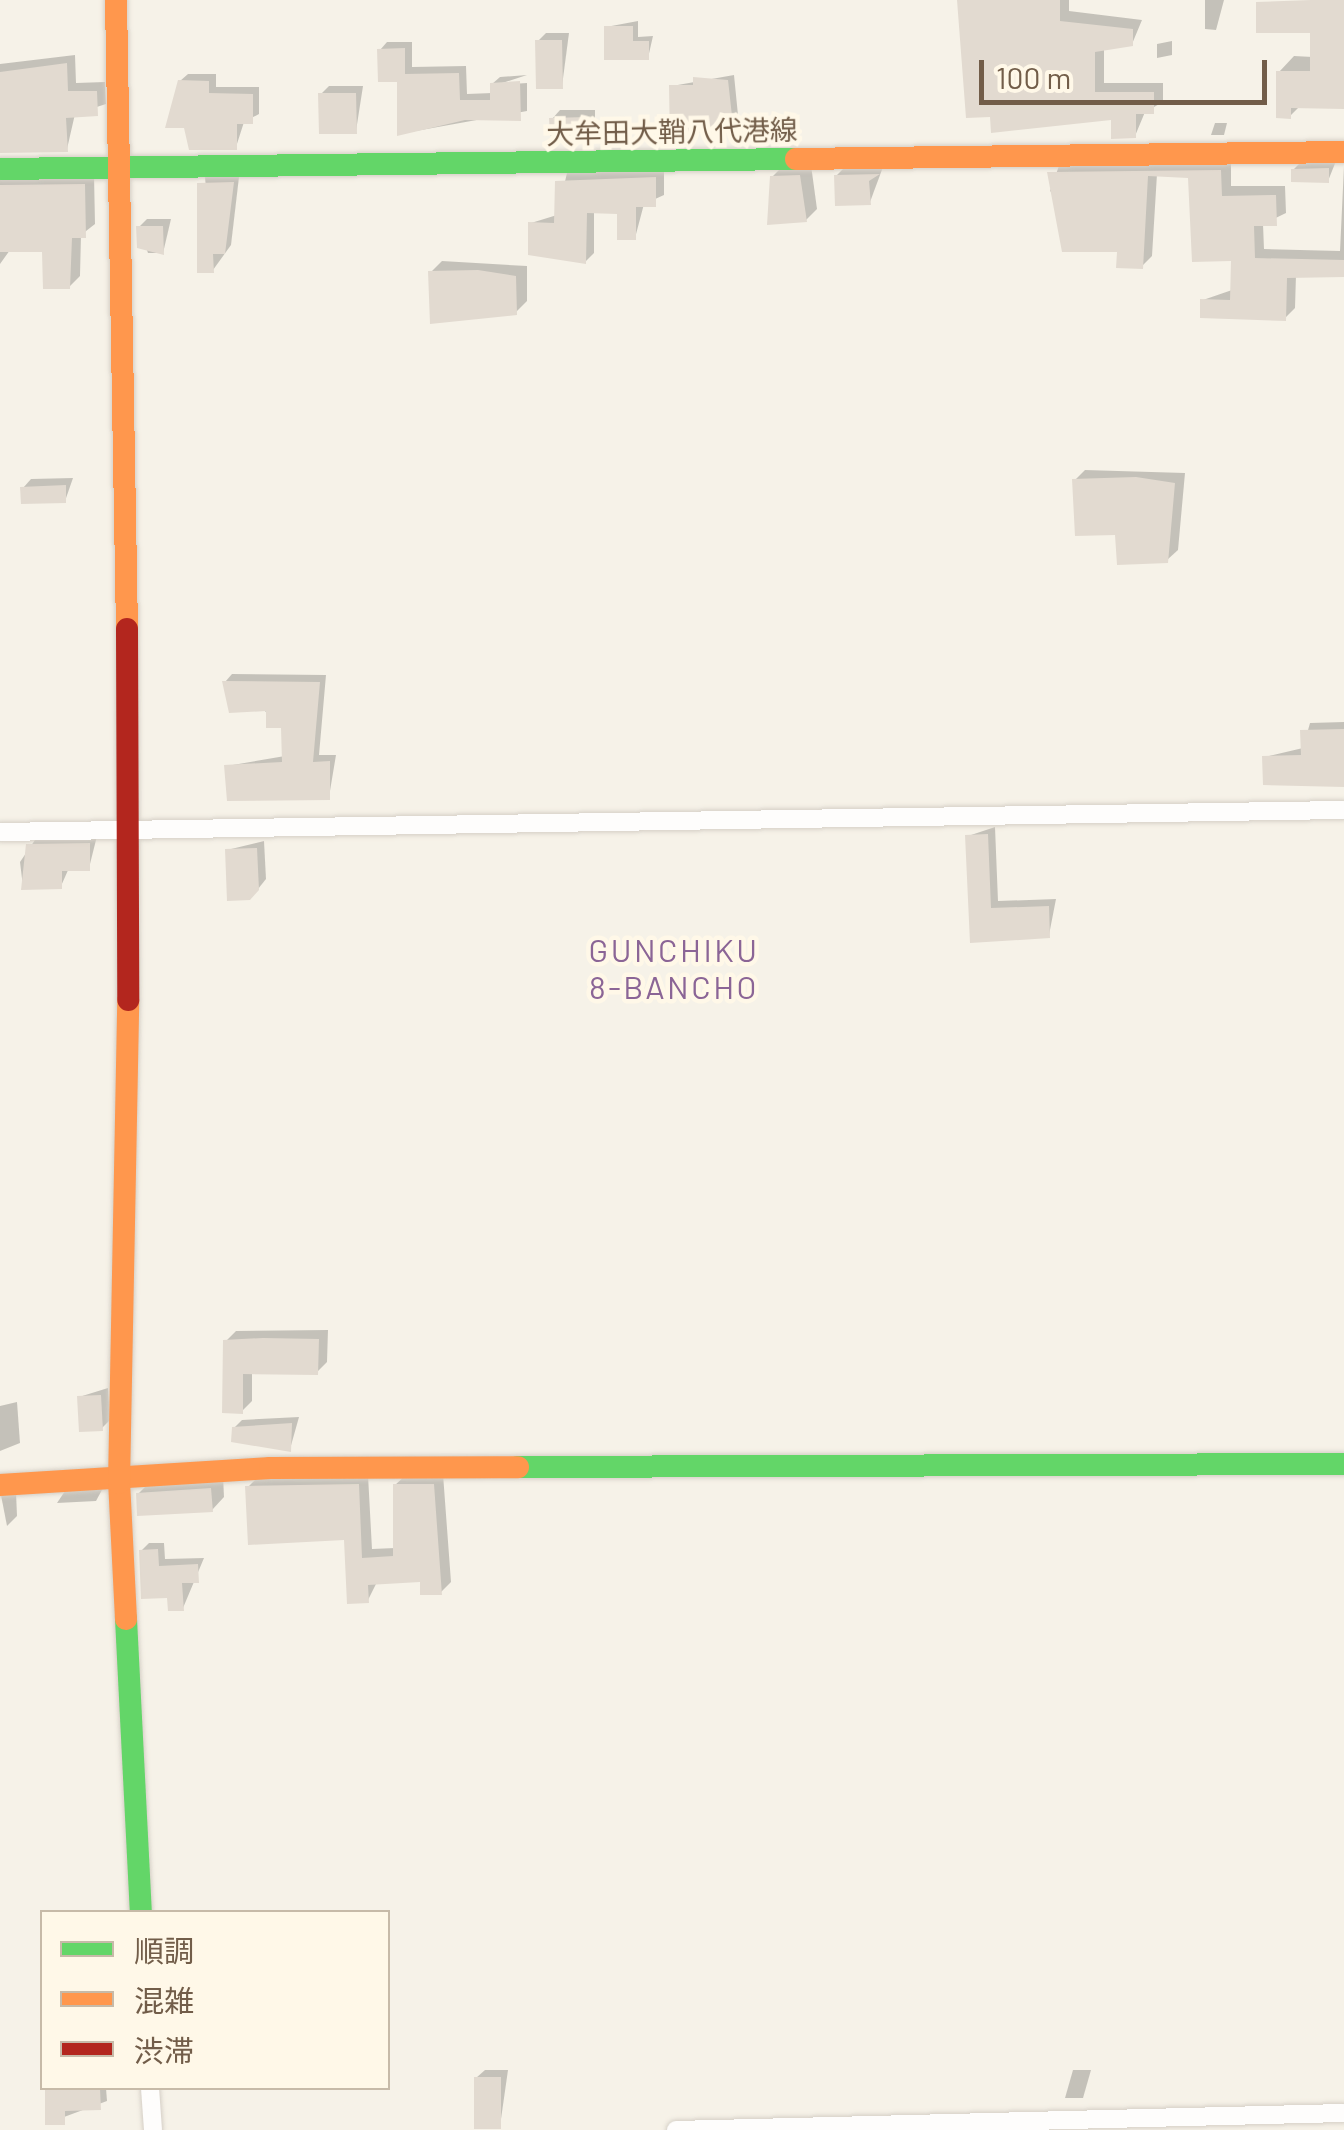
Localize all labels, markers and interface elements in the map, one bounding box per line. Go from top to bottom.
scale bar [984,40,1272,102]
text: 100 m [996,59,1071,95]
street label: 大牟田大鞘八代港線 [546,112,798,150]
district label: GUNCHIKU 8-BANCHO [589,931,759,1006]
legend [40,1910,390,2090]
text: 順調 [134,1932,194,1968]
text: 混雑 [134,1982,194,2018]
text: 渋滞 [134,2032,194,2068]

